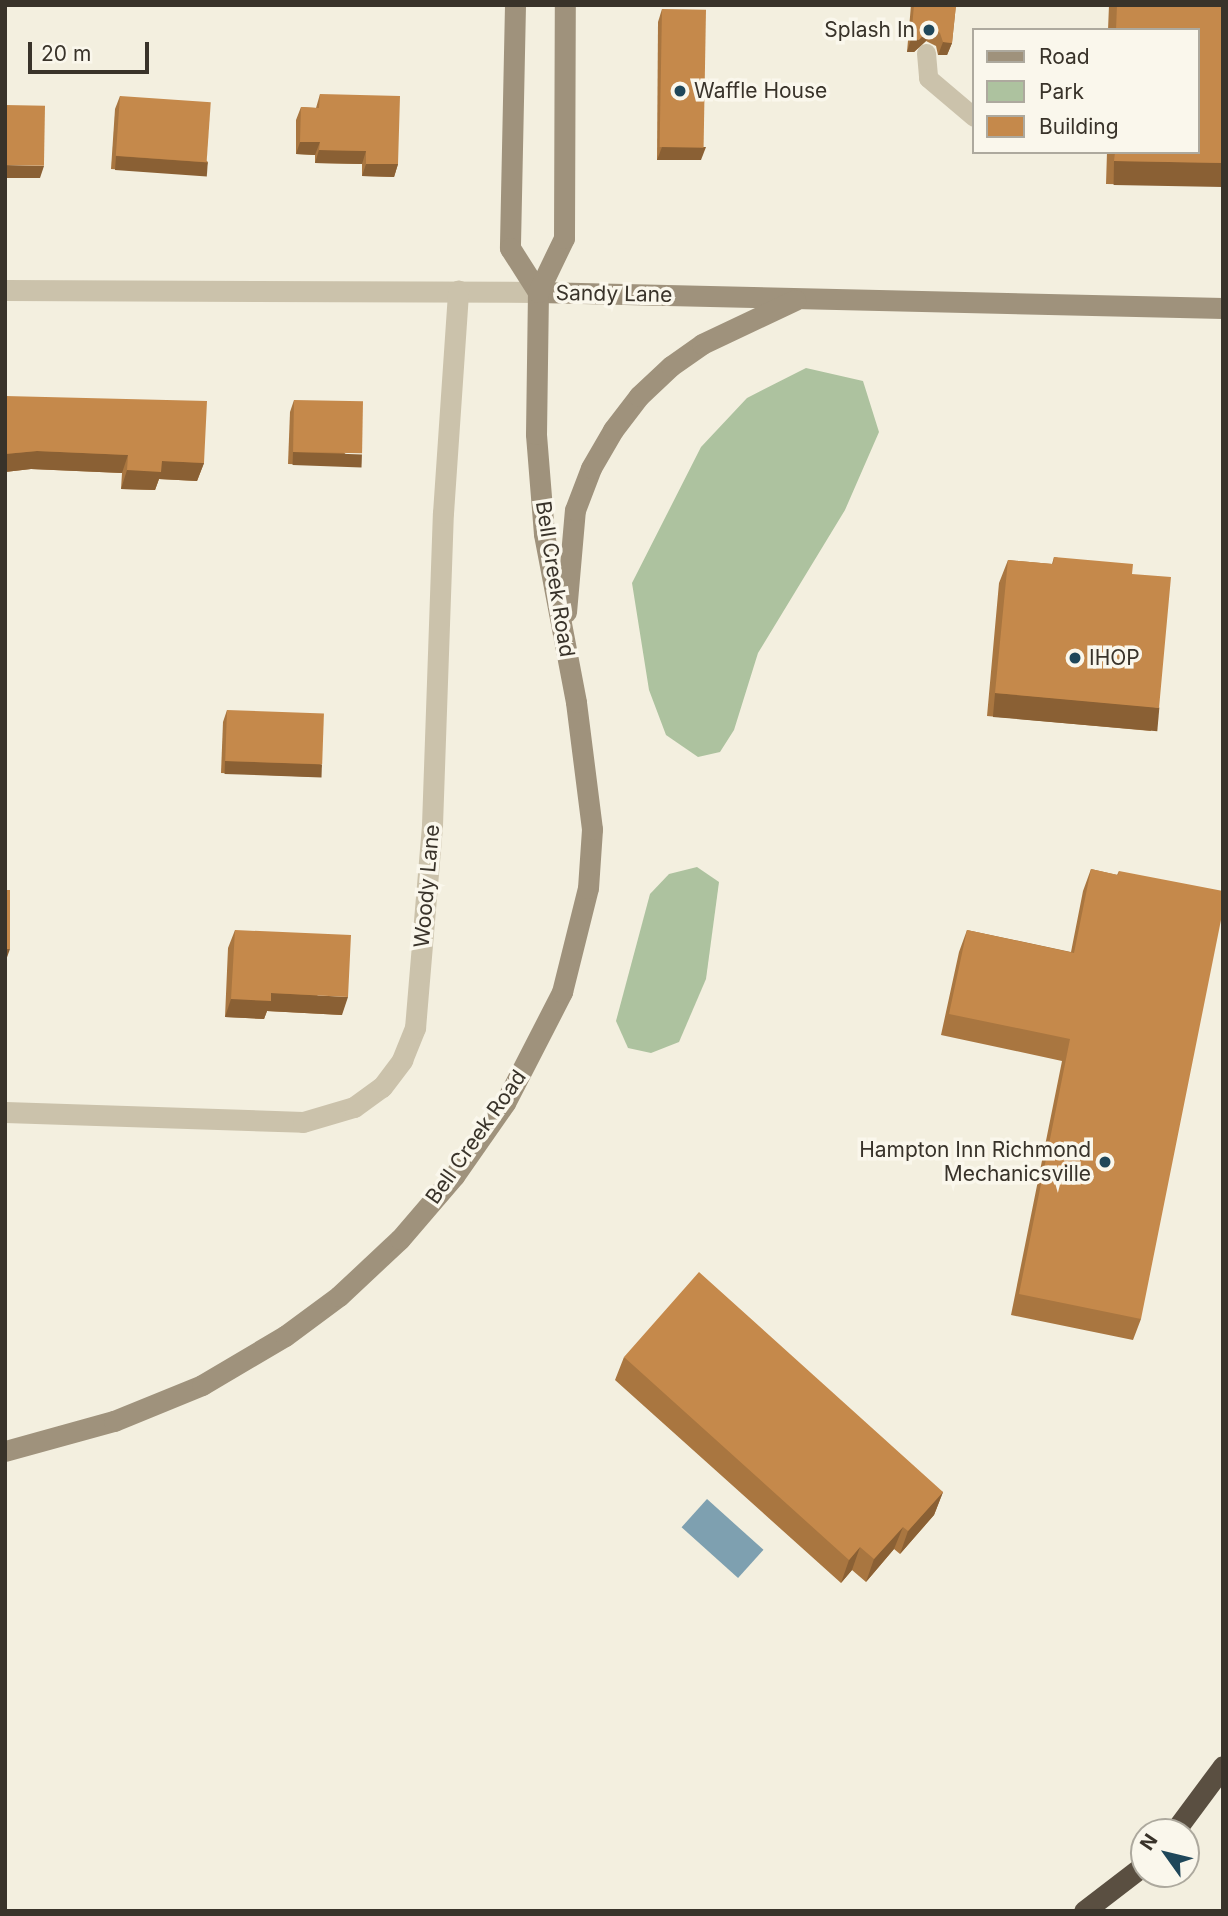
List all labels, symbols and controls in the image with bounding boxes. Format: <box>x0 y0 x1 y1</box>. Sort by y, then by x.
place label: Splash In <box>824 17 915 43</box>
marker: Splash In <box>921 22 937 38</box>
scale bar <box>32 28 152 72</box>
legend <box>972 28 1200 154</box>
text: 20 m <box>41 41 91 66</box>
text: Road <box>1039 44 1090 69</box>
place label: Waffle House <box>694 78 827 104</box>
text: Park <box>1039 79 1084 104</box>
marker: Waffle House <box>672 83 688 99</box>
text: Building <box>1039 114 1119 139</box>
street label: Sandy Lane <box>555 280 673 308</box>
street label: Bell Creek Road <box>530 499 580 659</box>
place label: IHOP <box>1089 645 1140 671</box>
marker: IHOP <box>1067 650 1083 666</box>
street label: Woody Lane <box>409 823 445 949</box>
street label: Bell Creek Road <box>421 1065 531 1209</box>
place label: Hampton Inn Richmond Mechanicsville <box>859 1137 1091 1187</box>
marker: Hampton Inn Richmond Mechanicsville <box>1097 1154 1113 1170</box>
north arrow <box>1130 1818 1200 1888</box>
text: N <box>1135 1830 1162 1855</box>

